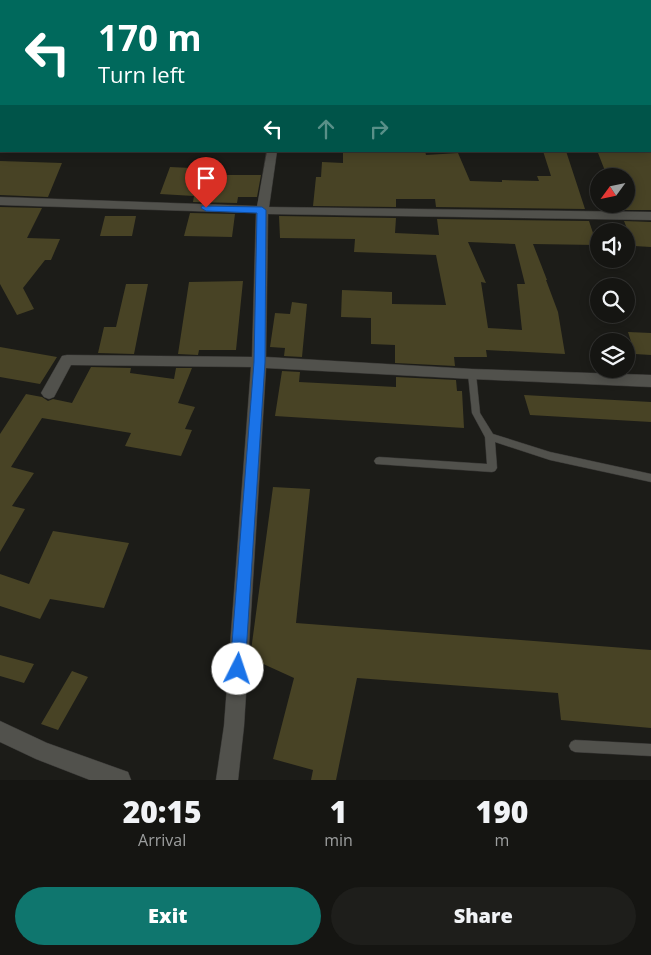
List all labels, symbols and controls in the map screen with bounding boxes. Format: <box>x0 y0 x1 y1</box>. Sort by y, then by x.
text: 170 m <box>98 14 202 61</box>
icon: left <box>15 20 80 85</box>
text: Turn left <box>98 59 185 89</box>
icon: left <box>259 115 287 143</box>
icon: ahead <box>312 115 340 143</box>
icon: right <box>365 115 393 143</box>
pin <box>185 157 227 208</box>
icon: arrive <box>192 164 220 192</box>
north arrow <box>590 168 635 212</box>
map controls <box>590 168 635 378</box>
button: sound <box>590 223 635 268</box>
button: search <box>590 278 635 323</box>
button: layers <box>590 333 635 378</box>
position arrow <box>211 642 263 694</box>
text: 20:15 <box>123 791 202 832</box>
text: 1 <box>330 791 347 832</box>
text: 190 <box>476 791 528 832</box>
text: Arrival <box>138 829 186 851</box>
text: min <box>324 829 353 851</box>
text: m <box>495 829 509 851</box>
button: Exit <box>15 887 321 945</box>
button: Share <box>331 887 636 945</box>

